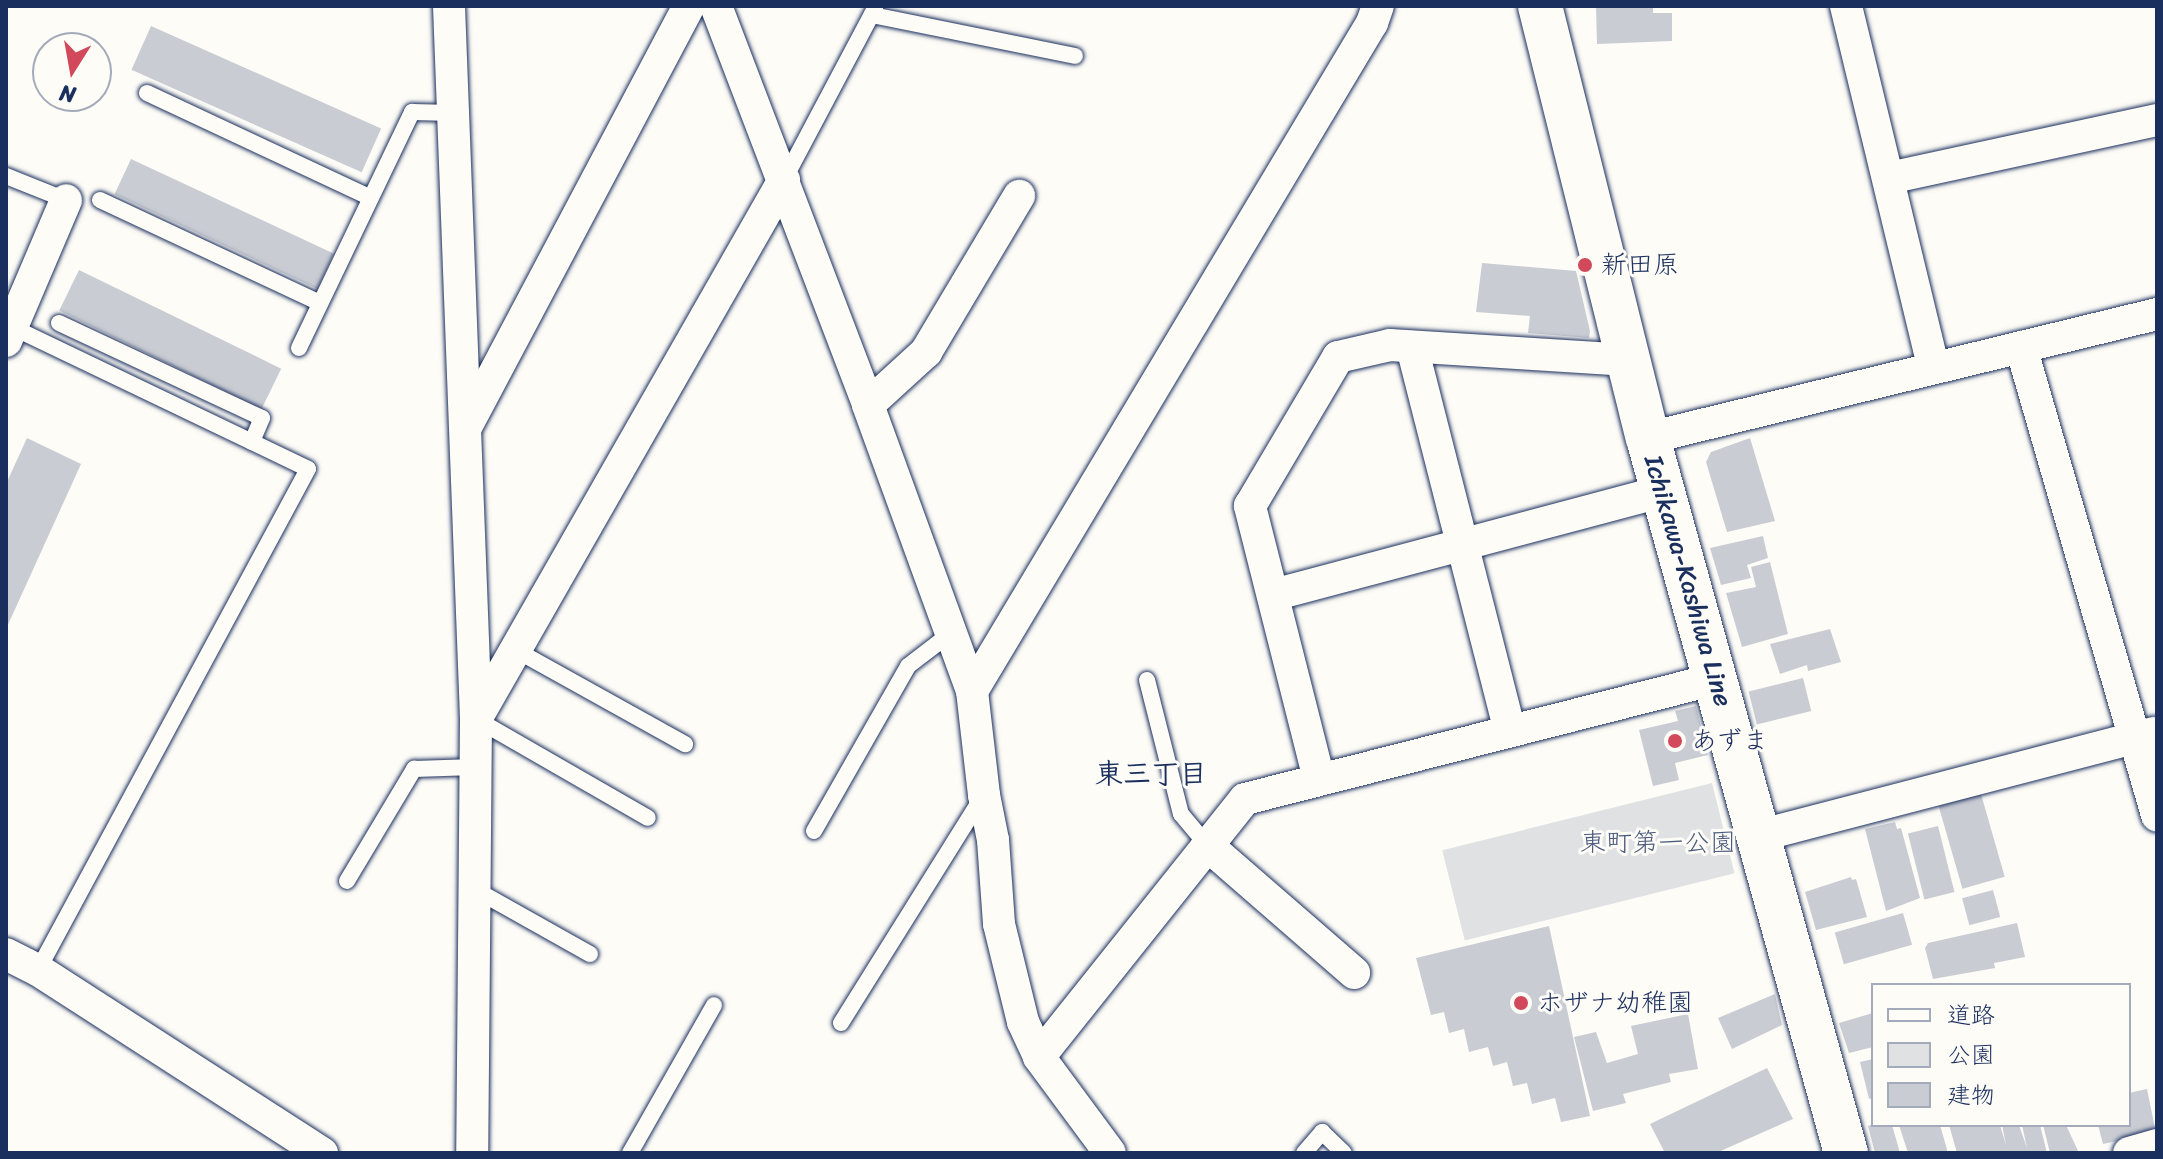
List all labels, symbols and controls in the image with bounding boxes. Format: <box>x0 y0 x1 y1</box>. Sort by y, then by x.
north arrow <box>32 32 112 112</box>
text: N <box>57 73 79 115</box>
place label: 新田原 <box>1601 249 1679 281</box>
marker: 新田原 <box>1576 256 1594 274</box>
street label: Ichikawa-Kashiwa Line <box>1637 452 1739 710</box>
place label: あずま <box>1691 725 1769 757</box>
marker: あずま <box>1666 732 1684 750</box>
district label: 東三丁目 <box>1095 757 1207 791</box>
park label: 東町第一公園 <box>1580 827 1736 859</box>
legend <box>1871 983 2131 1127</box>
place label: ホザナ幼稚園 <box>1537 987 1693 1019</box>
marker: ホザナ幼稚園 <box>1512 994 1530 1012</box>
text: 道路 <box>1947 994 1995 1036</box>
text: 公園 <box>1947 1034 1995 1076</box>
text: 建物 <box>1947 1074 1995 1116</box>

